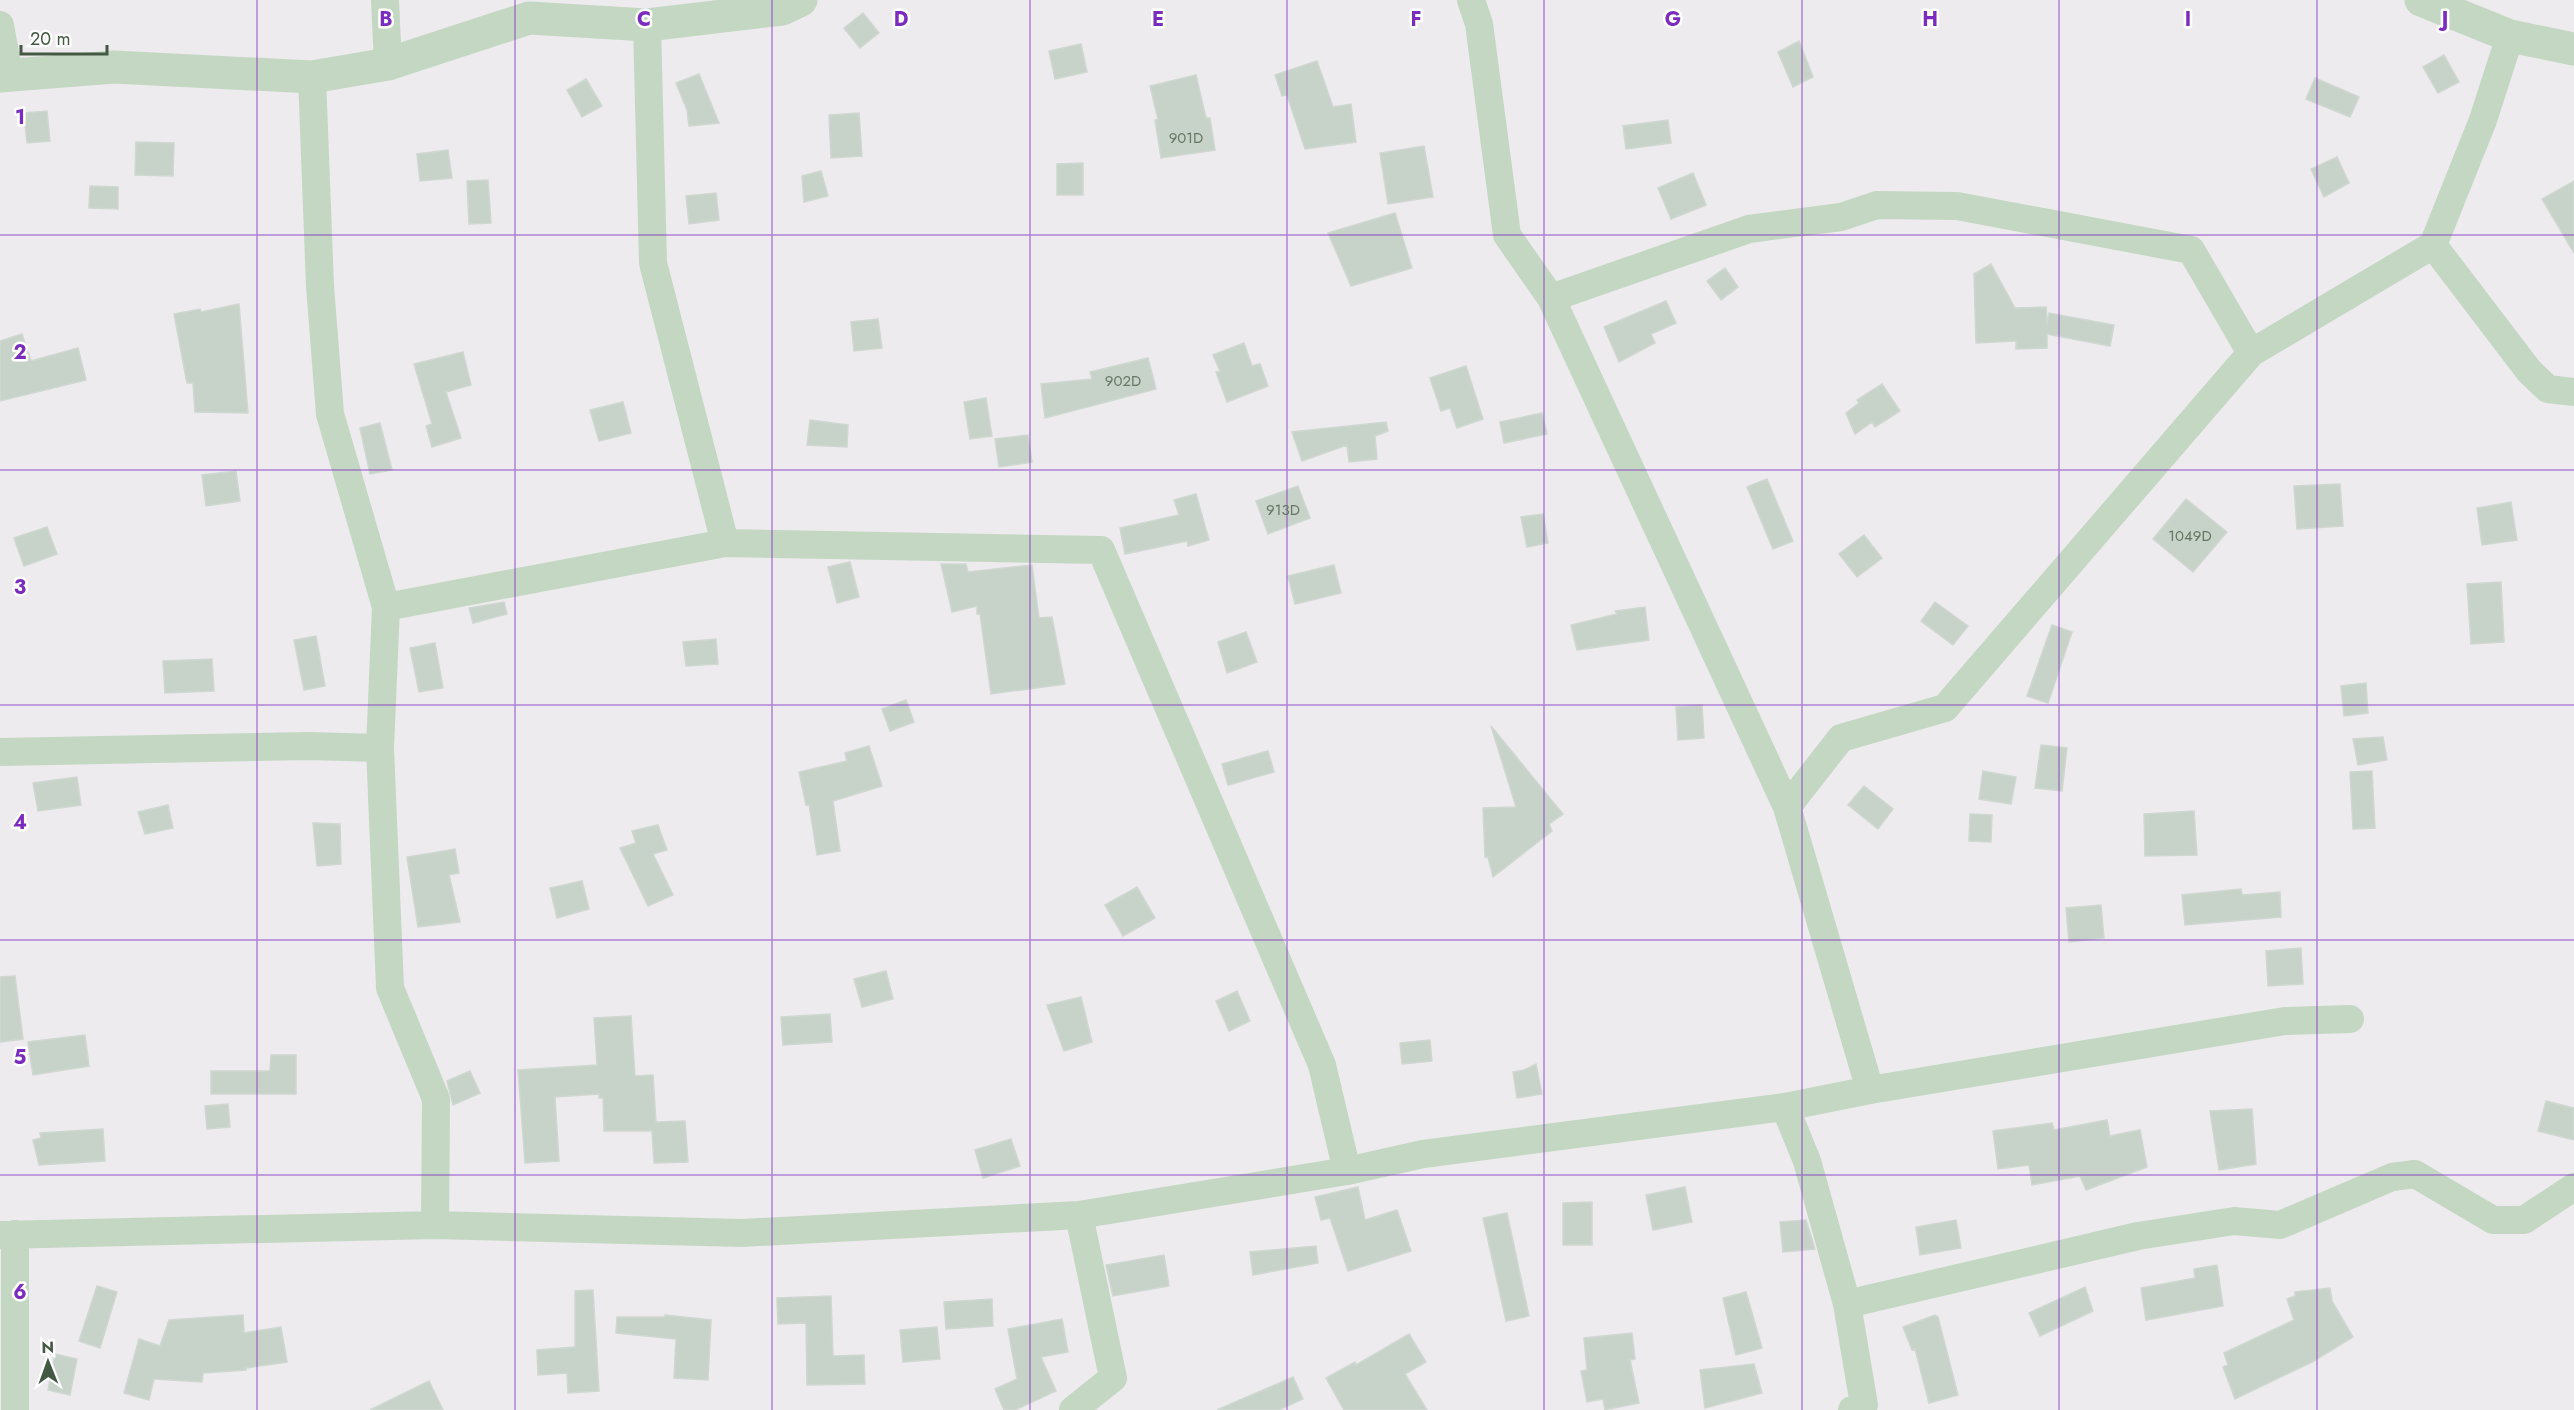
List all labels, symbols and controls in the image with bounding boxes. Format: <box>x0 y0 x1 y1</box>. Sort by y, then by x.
text: B <box>379 5 393 34</box>
text: C <box>637 5 651 34</box>
text: D <box>894 5 908 34</box>
text: E <box>1152 5 1164 34</box>
text: F <box>1410 5 1422 34</box>
text: G <box>1665 5 1681 34</box>
text: H <box>1922 5 1938 34</box>
text: I <box>2185 5 2191 34</box>
text: J <box>2438 5 2448 34</box>
scale bar <box>21 18 106 56</box>
text: 20 m <box>30 26 70 52</box>
text: 1 <box>15 103 25 132</box>
house number: 901D <box>1169 127 1203 149</box>
text: 2 <box>13 338 27 367</box>
house number: 902D <box>1105 370 1141 392</box>
house number: 913D <box>1266 499 1300 521</box>
house number: 1049D <box>2168 525 2212 547</box>
text: 3 <box>14 573 26 602</box>
text: 4 <box>13 808 27 837</box>
text: 5 <box>14 1043 27 1072</box>
text: 6 <box>13 1278 27 1307</box>
north arrow <box>18 1332 78 1392</box>
text: N <box>41 1336 54 1359</box>

